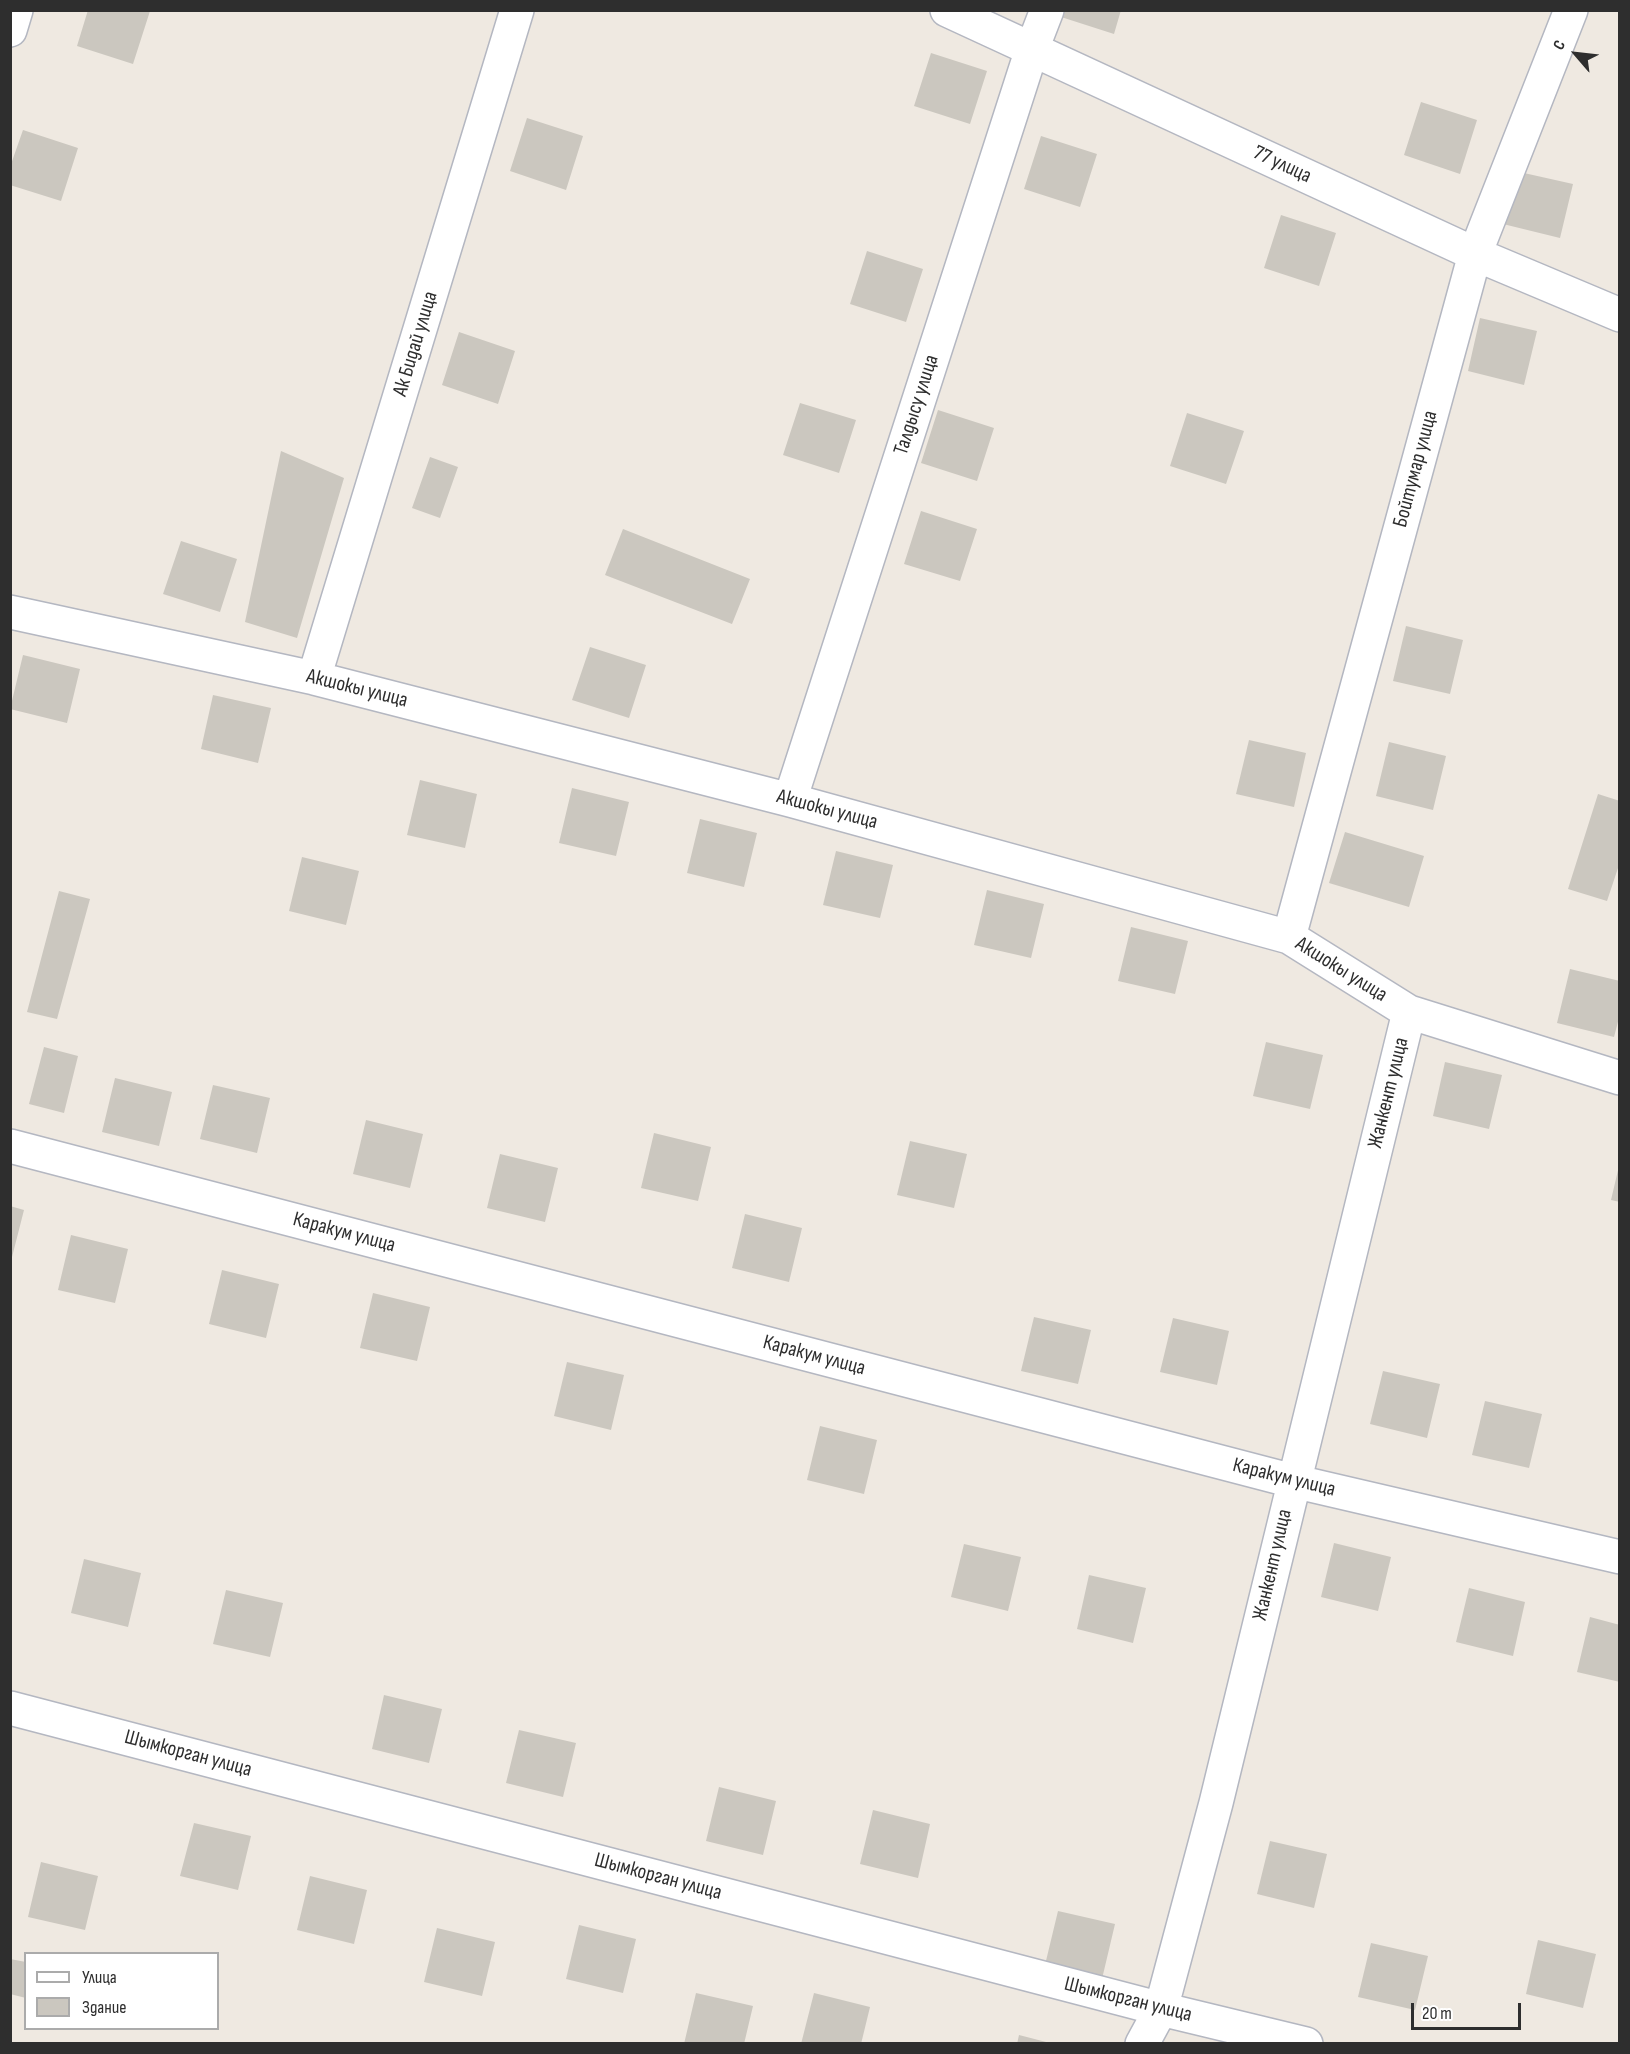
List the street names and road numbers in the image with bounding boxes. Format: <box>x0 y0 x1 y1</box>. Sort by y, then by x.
street label: 77 улица <box>1249 141 1315 189</box>
street label: Ак Бидай улица <box>388 288 444 400</box>
street label: Талдысу улица <box>889 352 945 458</box>
street label: Бойтумар улица <box>1388 408 1444 530</box>
street label: Акшокы улица <box>304 664 410 714</box>
street label: Акшокы улица <box>774 784 880 836</box>
street label: Акшокы улица <box>1290 932 1392 1008</box>
street label: Жанкент улица <box>1363 1035 1415 1151</box>
street label: Каракум улица <box>290 1207 398 1259</box>
street label: Каракум улица <box>760 1330 868 1382</box>
street label: Каракум улица <box>1230 1453 1338 1503</box>
street label: Жанкент улица <box>1248 1507 1298 1623</box>
street label: Шымкорган улица <box>122 1725 254 1783</box>
street label: Шымкорган улица <box>592 1848 724 1906</box>
street label: Шымкорган улица <box>1062 1972 1194 2028</box>

